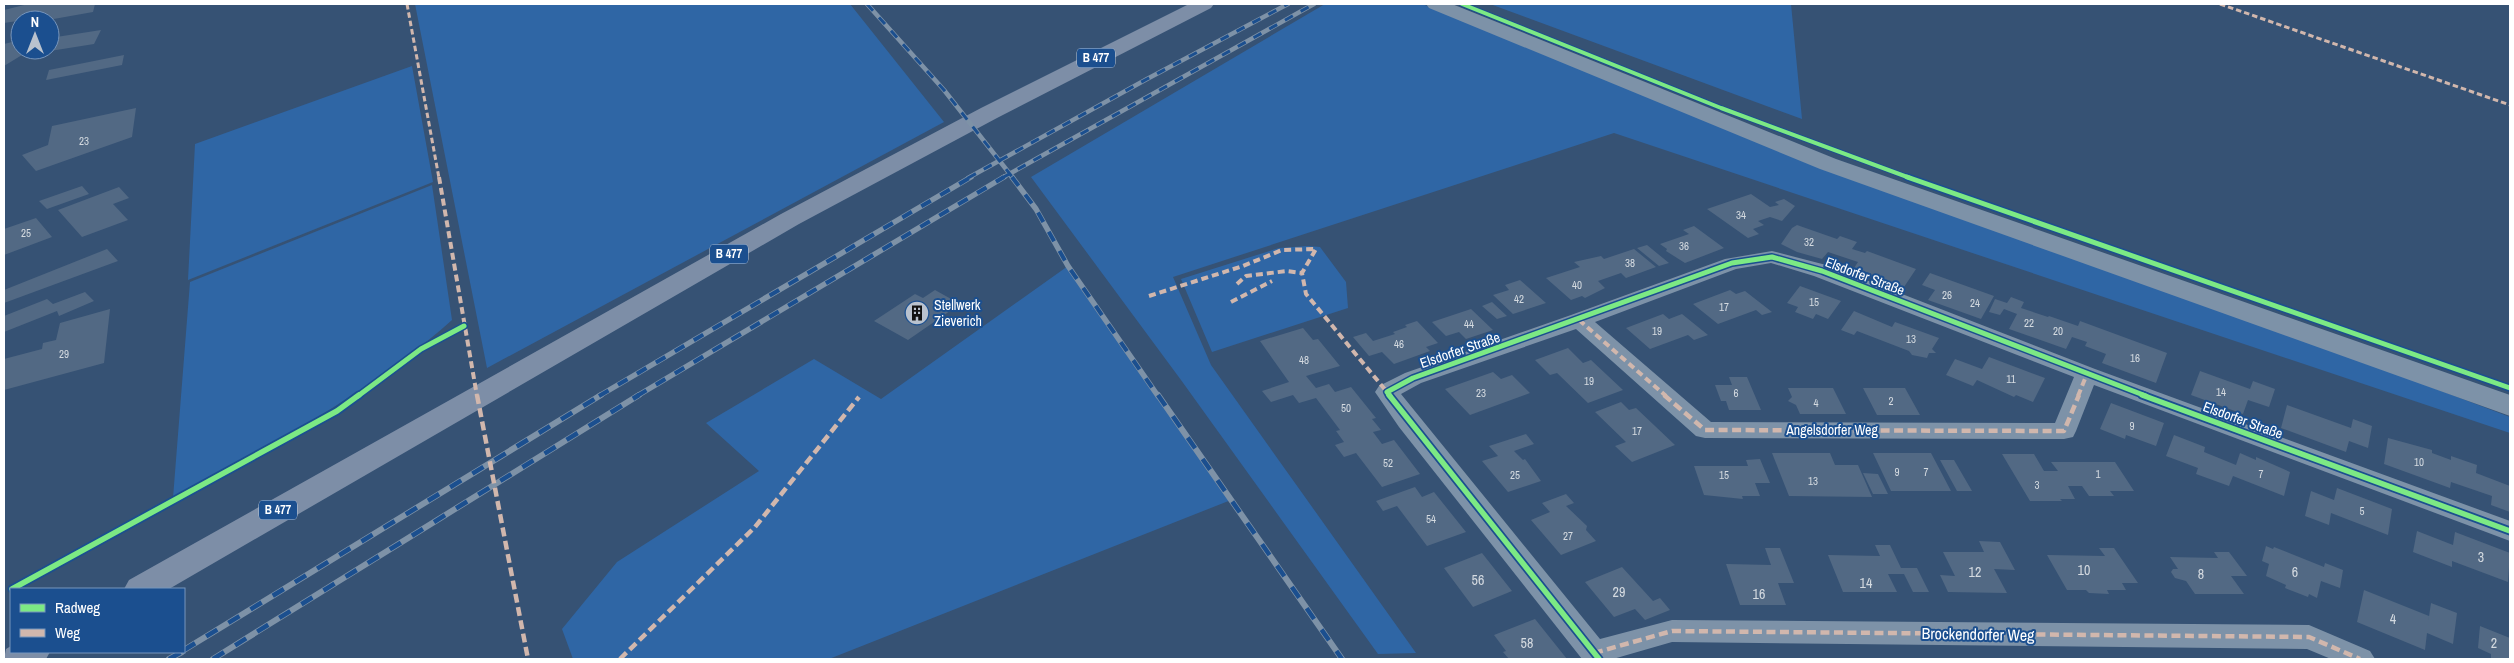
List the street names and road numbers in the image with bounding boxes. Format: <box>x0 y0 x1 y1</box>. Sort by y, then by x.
road number: B 477 <box>1077 48 1115 68</box>
road number: B 477 <box>710 244 748 264</box>
street label: Elsdorfer Straße <box>1823 253 1907 299</box>
street label: Elsdorfer Straße <box>1418 328 1502 372</box>
street label: Elsdorfer Straße <box>2201 397 2285 443</box>
street label: Angelsdorfer Weg <box>1785 421 1878 439</box>
road number: B 477 <box>259 500 297 520</box>
street label: Brockendorfer Weg <box>1921 622 2035 646</box>

